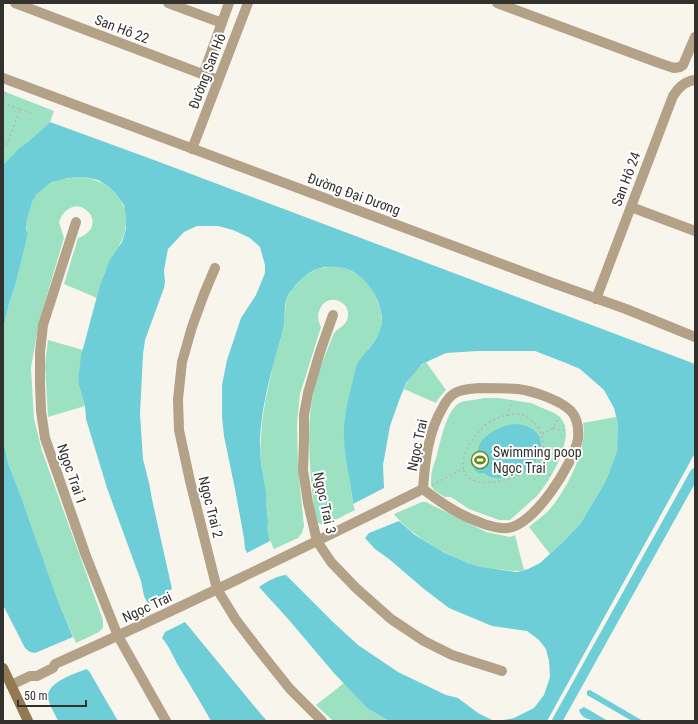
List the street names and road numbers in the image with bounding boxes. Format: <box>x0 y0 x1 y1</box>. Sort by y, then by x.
street label: San Hô 22 <box>93 11 151 47</box>
street label: Đường San Hô <box>185 31 229 111</box>
street label: San Hô 24 <box>608 150 644 208</box>
street label: Đường Đại Dương <box>305 170 403 218</box>
street label: Ngọc Trai <box>404 418 430 472</box>
street label: Ngọc Trai 1 <box>54 442 90 506</box>
street label: Ngọc Trai 3 <box>311 471 339 535</box>
street label: Ngọc Trai 2 <box>196 475 226 539</box>
street label: Ngọc Trai <box>120 589 174 625</box>

